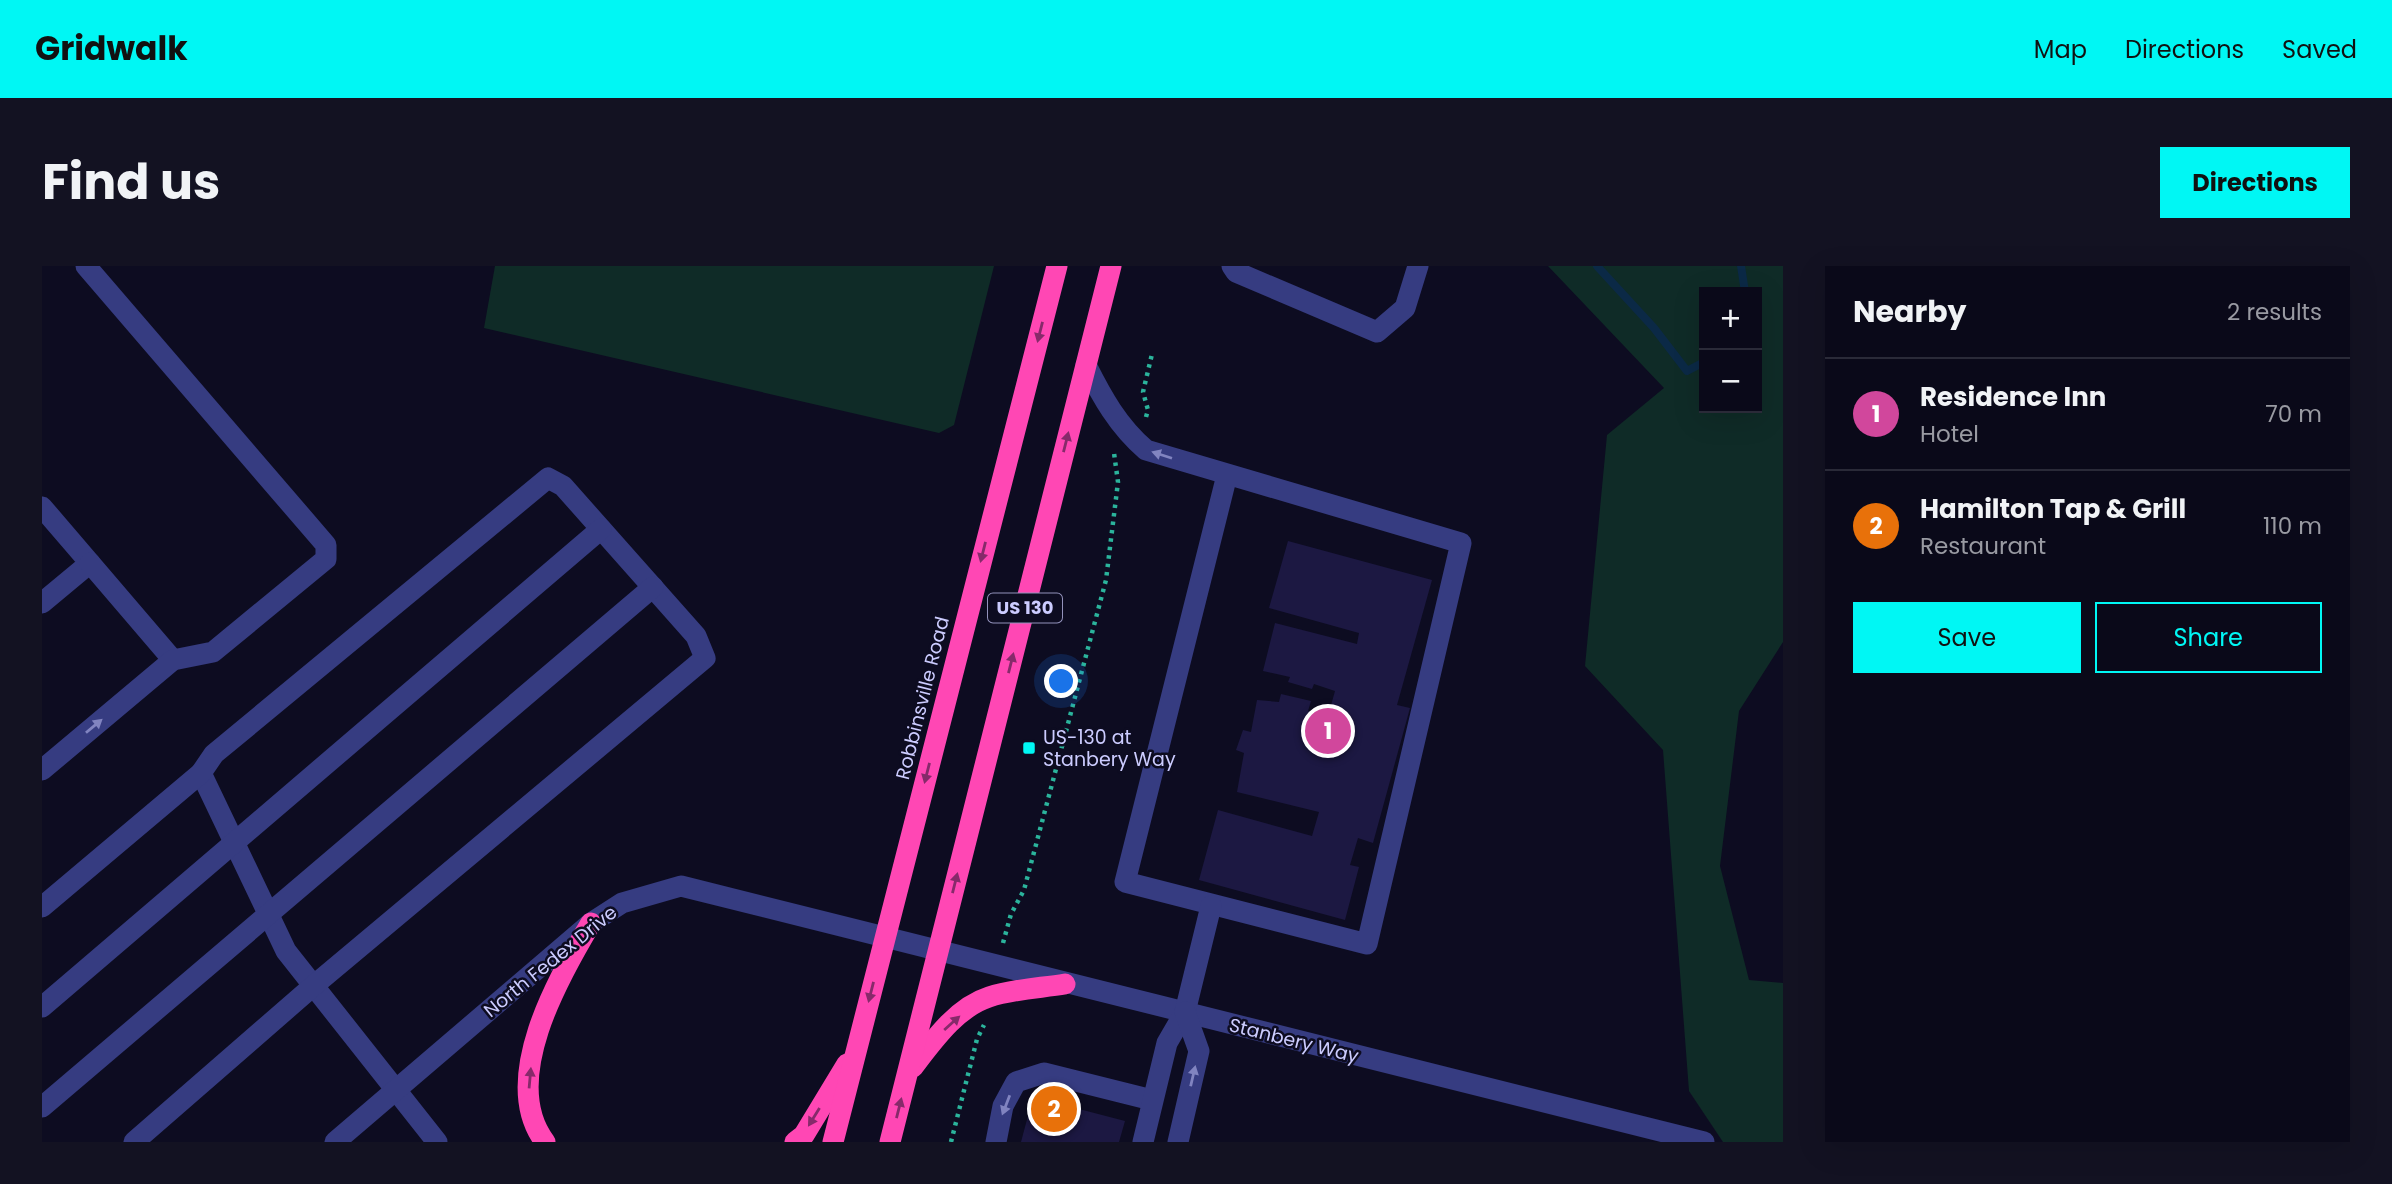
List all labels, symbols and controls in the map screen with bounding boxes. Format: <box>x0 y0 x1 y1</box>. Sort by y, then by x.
text: Gridwalk <box>35 25 188 72</box>
text: Map <box>2034 33 2087 66</box>
text: Directions <box>2125 33 2244 66</box>
text: Saved <box>2282 33 2357 66</box>
button: Directions <box>2160 147 2350 218</box>
text: Find us <box>42 148 220 216</box>
map controls <box>1699 287 1762 413</box>
button: + <box>1699 287 1762 350</box>
text: Nearby <box>1853 290 1967 333</box>
text: 2 results <box>2227 296 2322 328</box>
one-way arrow <box>1034 321 1045 343</box>
button: − <box>1699 350 1762 413</box>
text: Residence Inn <box>1920 379 2106 415</box>
text: 1 <box>1872 398 1880 430</box>
text: 70 m <box>2265 398 2322 430</box>
text: Hotel <box>1920 418 1979 450</box>
one-way arrow <box>1061 431 1072 453</box>
one-way arrow <box>1151 449 1172 460</box>
text: Hamilton Tap & Grill <box>1920 491 2186 527</box>
text: 2 <box>1869 510 1883 542</box>
text: 110 m <box>2263 510 2322 542</box>
text: Restaurant <box>1920 530 2046 562</box>
one-way arrow <box>977 542 988 564</box>
road number: US 130 <box>988 594 1062 622</box>
button: Save <box>1853 602 2081 673</box>
button: Share <box>2095 602 2322 673</box>
street label: Robbinsville Road <box>889 614 956 782</box>
one-way arrow <box>1006 652 1017 674</box>
your location <box>1044 664 1078 698</box>
pin: 1 <box>1305 705 1351 757</box>
one-way arrow <box>86 719 103 734</box>
place label: US-130 at Stanbery Way <box>1043 724 1176 773</box>
marker: US-130 at Stanbery Way <box>1021 740 1037 756</box>
one-way arrow <box>921 762 932 784</box>
one-way arrow <box>950 872 961 894</box>
street label: North Fedex Drive <box>478 899 623 1024</box>
one-way arrow <box>865 981 876 1003</box>
street label: Stanbery Way <box>1226 1011 1362 1070</box>
one-way arrow <box>943 1015 960 1031</box>
one-way arrow <box>1188 1065 1199 1087</box>
one-way arrow <box>525 1066 536 1088</box>
pin: 2 <box>1031 1083 1077 1135</box>
one-way arrow <box>1000 1095 1011 1116</box>
one-way arrow <box>894 1097 905 1119</box>
one-way arrow <box>808 1107 821 1127</box>

